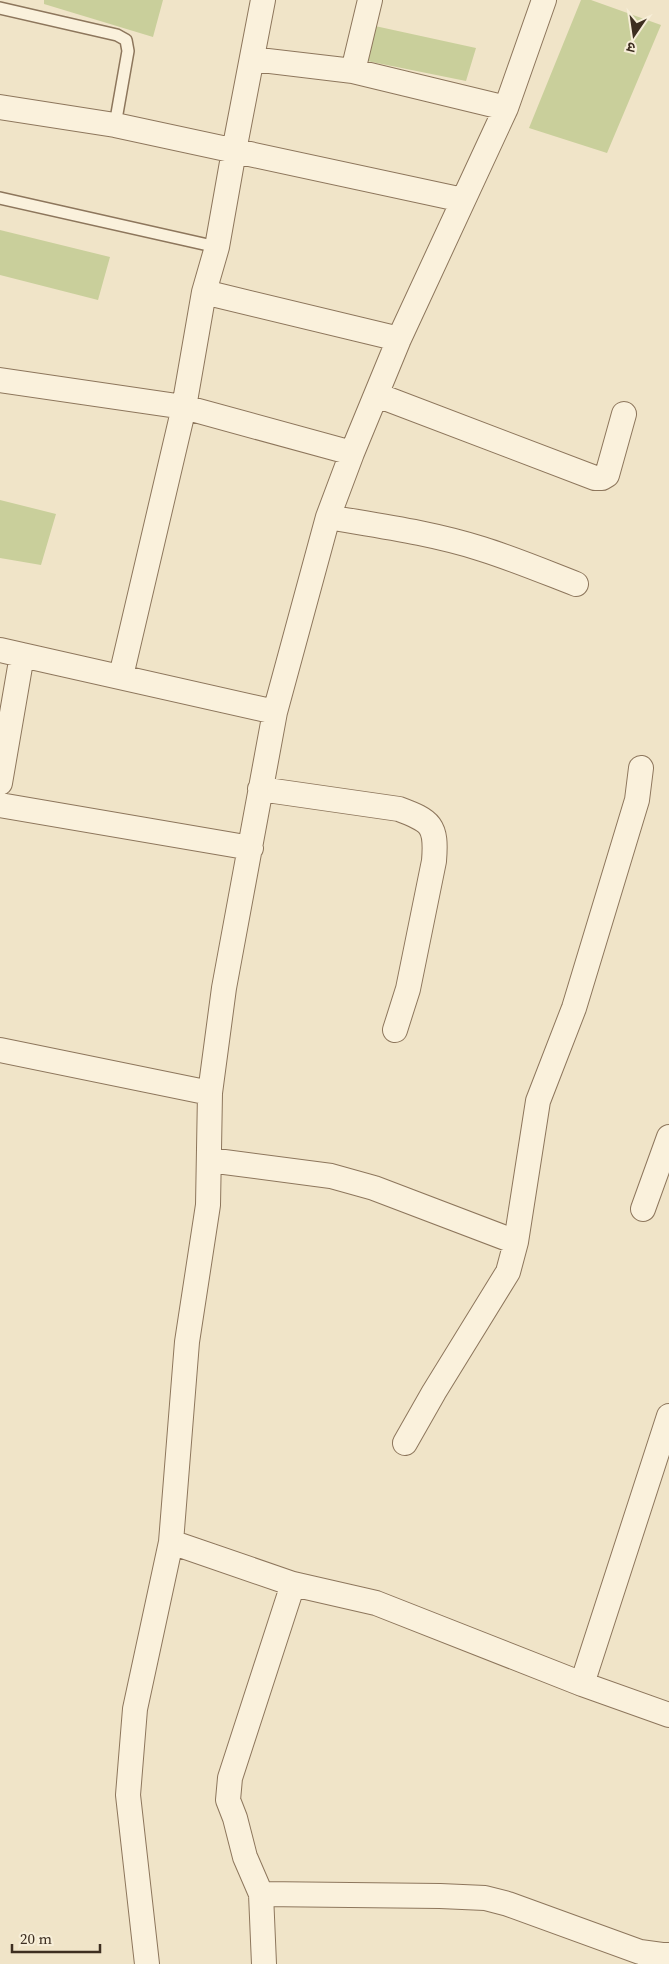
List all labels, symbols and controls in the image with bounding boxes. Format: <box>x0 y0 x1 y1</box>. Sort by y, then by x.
north arrow <box>609 10 659 60</box>
text: उ <box>624 37 637 58</box>
scale bar <box>12 1922 100 1954</box>
text: 20 m <box>20 1928 52 1949</box>

